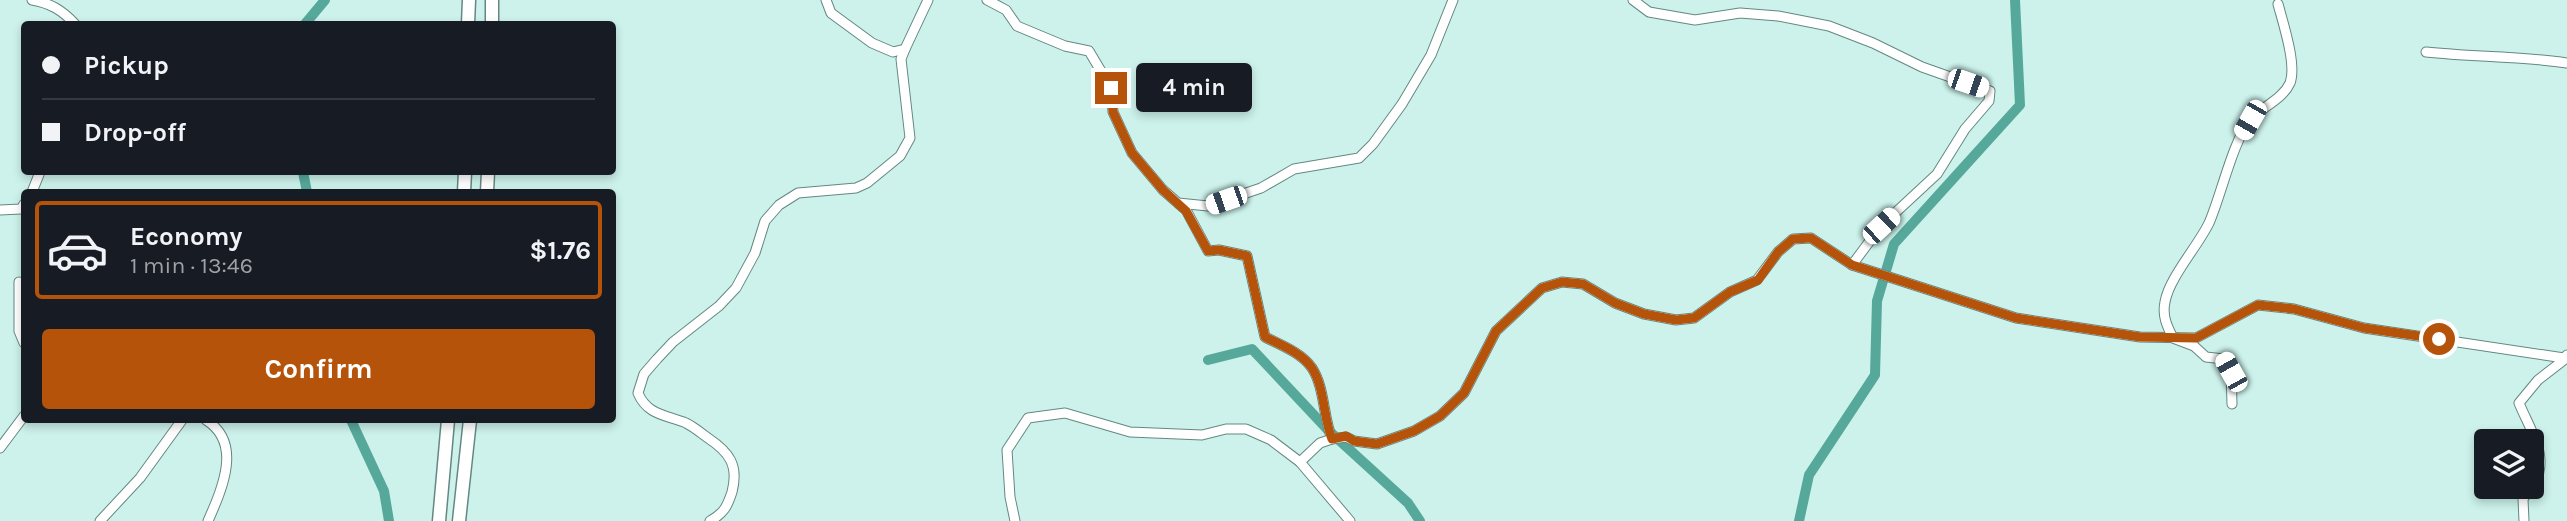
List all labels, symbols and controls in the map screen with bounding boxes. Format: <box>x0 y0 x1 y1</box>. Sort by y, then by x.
text: Pickup <box>84 50 169 81</box>
callout: 4 min <box>1136 64 1251 112</box>
car <box>1945 66 1992 100</box>
route end <box>1095 72 1127 104</box>
text: 4 min <box>1162 74 1226 101</box>
car <box>2231 97 2270 143</box>
text: Drop-off <box>84 117 186 148</box>
car <box>1203 183 1250 217</box>
car <box>1859 204 1904 248</box>
icon: car <box>46 219 109 282</box>
text: Economy <box>130 221 242 252</box>
text: $1.76 <box>530 235 591 266</box>
text: 1 min · 13:46 <box>130 252 253 279</box>
route start <box>2423 323 2455 355</box>
button: Confirm <box>42 329 595 409</box>
car <box>2212 349 2251 395</box>
map controls <box>2474 429 2544 499</box>
button: layers <box>2474 429 2544 499</box>

